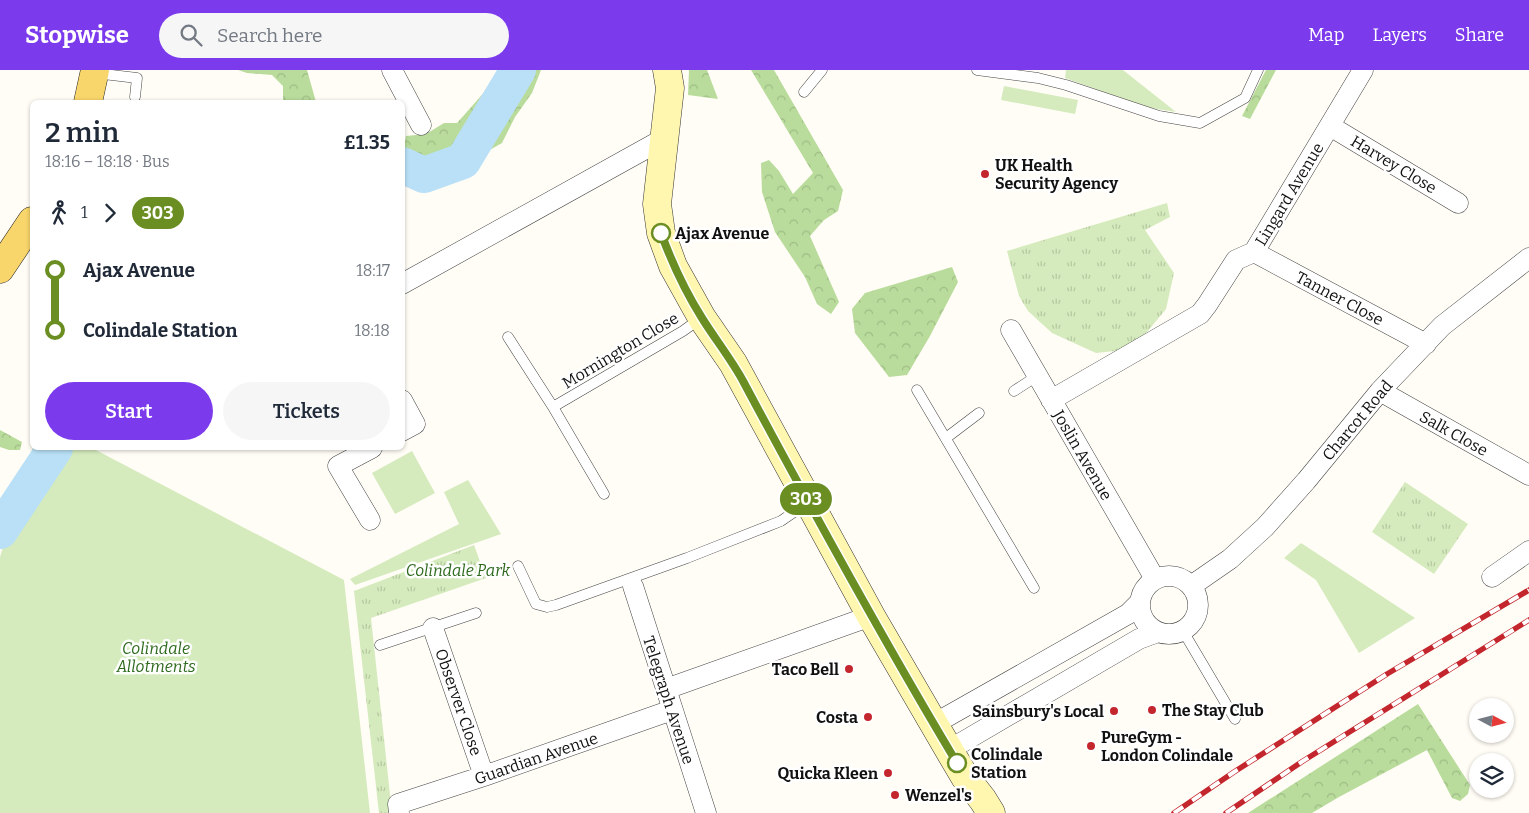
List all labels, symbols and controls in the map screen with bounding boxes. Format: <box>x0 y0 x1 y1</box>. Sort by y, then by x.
search box <box>159 13 509 58</box>
text: Stopwise <box>25 21 129 49</box>
icon: search <box>177 21 205 49</box>
text: Search here <box>217 24 323 47</box>
text: Map <box>1308 24 1344 46</box>
text: Layers <box>1372 24 1427 46</box>
text: Share <box>1455 24 1504 46</box>
text: 2 min <box>45 116 119 149</box>
text: £1.35 <box>343 131 390 154</box>
street label: Harvey Close <box>1347 131 1440 197</box>
street label: Lingard Avenue <box>1251 139 1328 249</box>
text: 18:16 – 18:18 · Bus <box>45 152 170 171</box>
place label: UK Health Security Agency <box>995 156 1118 193</box>
marker: UK Health Security Agency <box>979 168 991 180</box>
icon: walk <box>45 199 73 227</box>
icon: forward <box>96 199 124 227</box>
text: 303 <box>142 202 174 224</box>
text: 1 <box>81 203 88 222</box>
marker: Ajax Avenue <box>651 223 671 243</box>
place label: Ajax Avenue <box>675 224 769 243</box>
text: Ajax Avenue <box>83 259 195 282</box>
text: 18:17 <box>356 261 390 280</box>
street label: Tanner Close <box>1293 267 1387 329</box>
street label: Mornington Close <box>559 308 682 393</box>
text: Colindale Station <box>83 319 238 342</box>
text: 18:18 <box>354 321 390 340</box>
street label: Charcot Road <box>1318 376 1397 464</box>
button: Start <box>45 382 213 440</box>
button: Tickets <box>223 382 390 440</box>
street label: Joslin Avenue <box>1049 406 1116 504</box>
street label: Salk Close <box>1416 407 1491 460</box>
line badge: 303 <box>777 483 835 515</box>
text: 303 <box>790 488 822 510</box>
park label: Colindale Park <box>406 561 511 580</box>
street label: Telegraph Avenue <box>639 634 698 767</box>
park label: Colindale Allotments <box>115 639 196 676</box>
street label: Observer Close <box>431 646 486 758</box>
place label: Taco Bell <box>772 660 839 679</box>
marker: Taco Bell <box>843 663 855 675</box>
north arrow <box>1469 698 1514 742</box>
map controls <box>1469 698 1514 798</box>
place label: The Stay Club <box>1162 701 1264 720</box>
place label: Sainsbury's Local <box>972 702 1104 721</box>
marker: The Stay Club <box>1146 704 1158 716</box>
marker: Sainsbury's Local <box>1108 705 1120 717</box>
place label: Costa <box>816 708 858 727</box>
marker: Costa <box>862 711 874 723</box>
street label: Guardian Avenue <box>472 728 600 789</box>
place label: PureGym - London Colindale <box>1101 728 1233 765</box>
marker: PureGym - London Colindale <box>1085 740 1097 752</box>
place label: Colindale Station <box>971 745 1043 782</box>
marker: Colindale Station <box>947 753 967 773</box>
button: layers <box>1469 753 1514 798</box>
place label: Quicka Kleen <box>778 764 879 783</box>
marker: Quicka Kleen <box>882 767 894 779</box>
place label: Wenzel's <box>905 786 972 805</box>
marker: Wenzel's <box>889 789 901 801</box>

